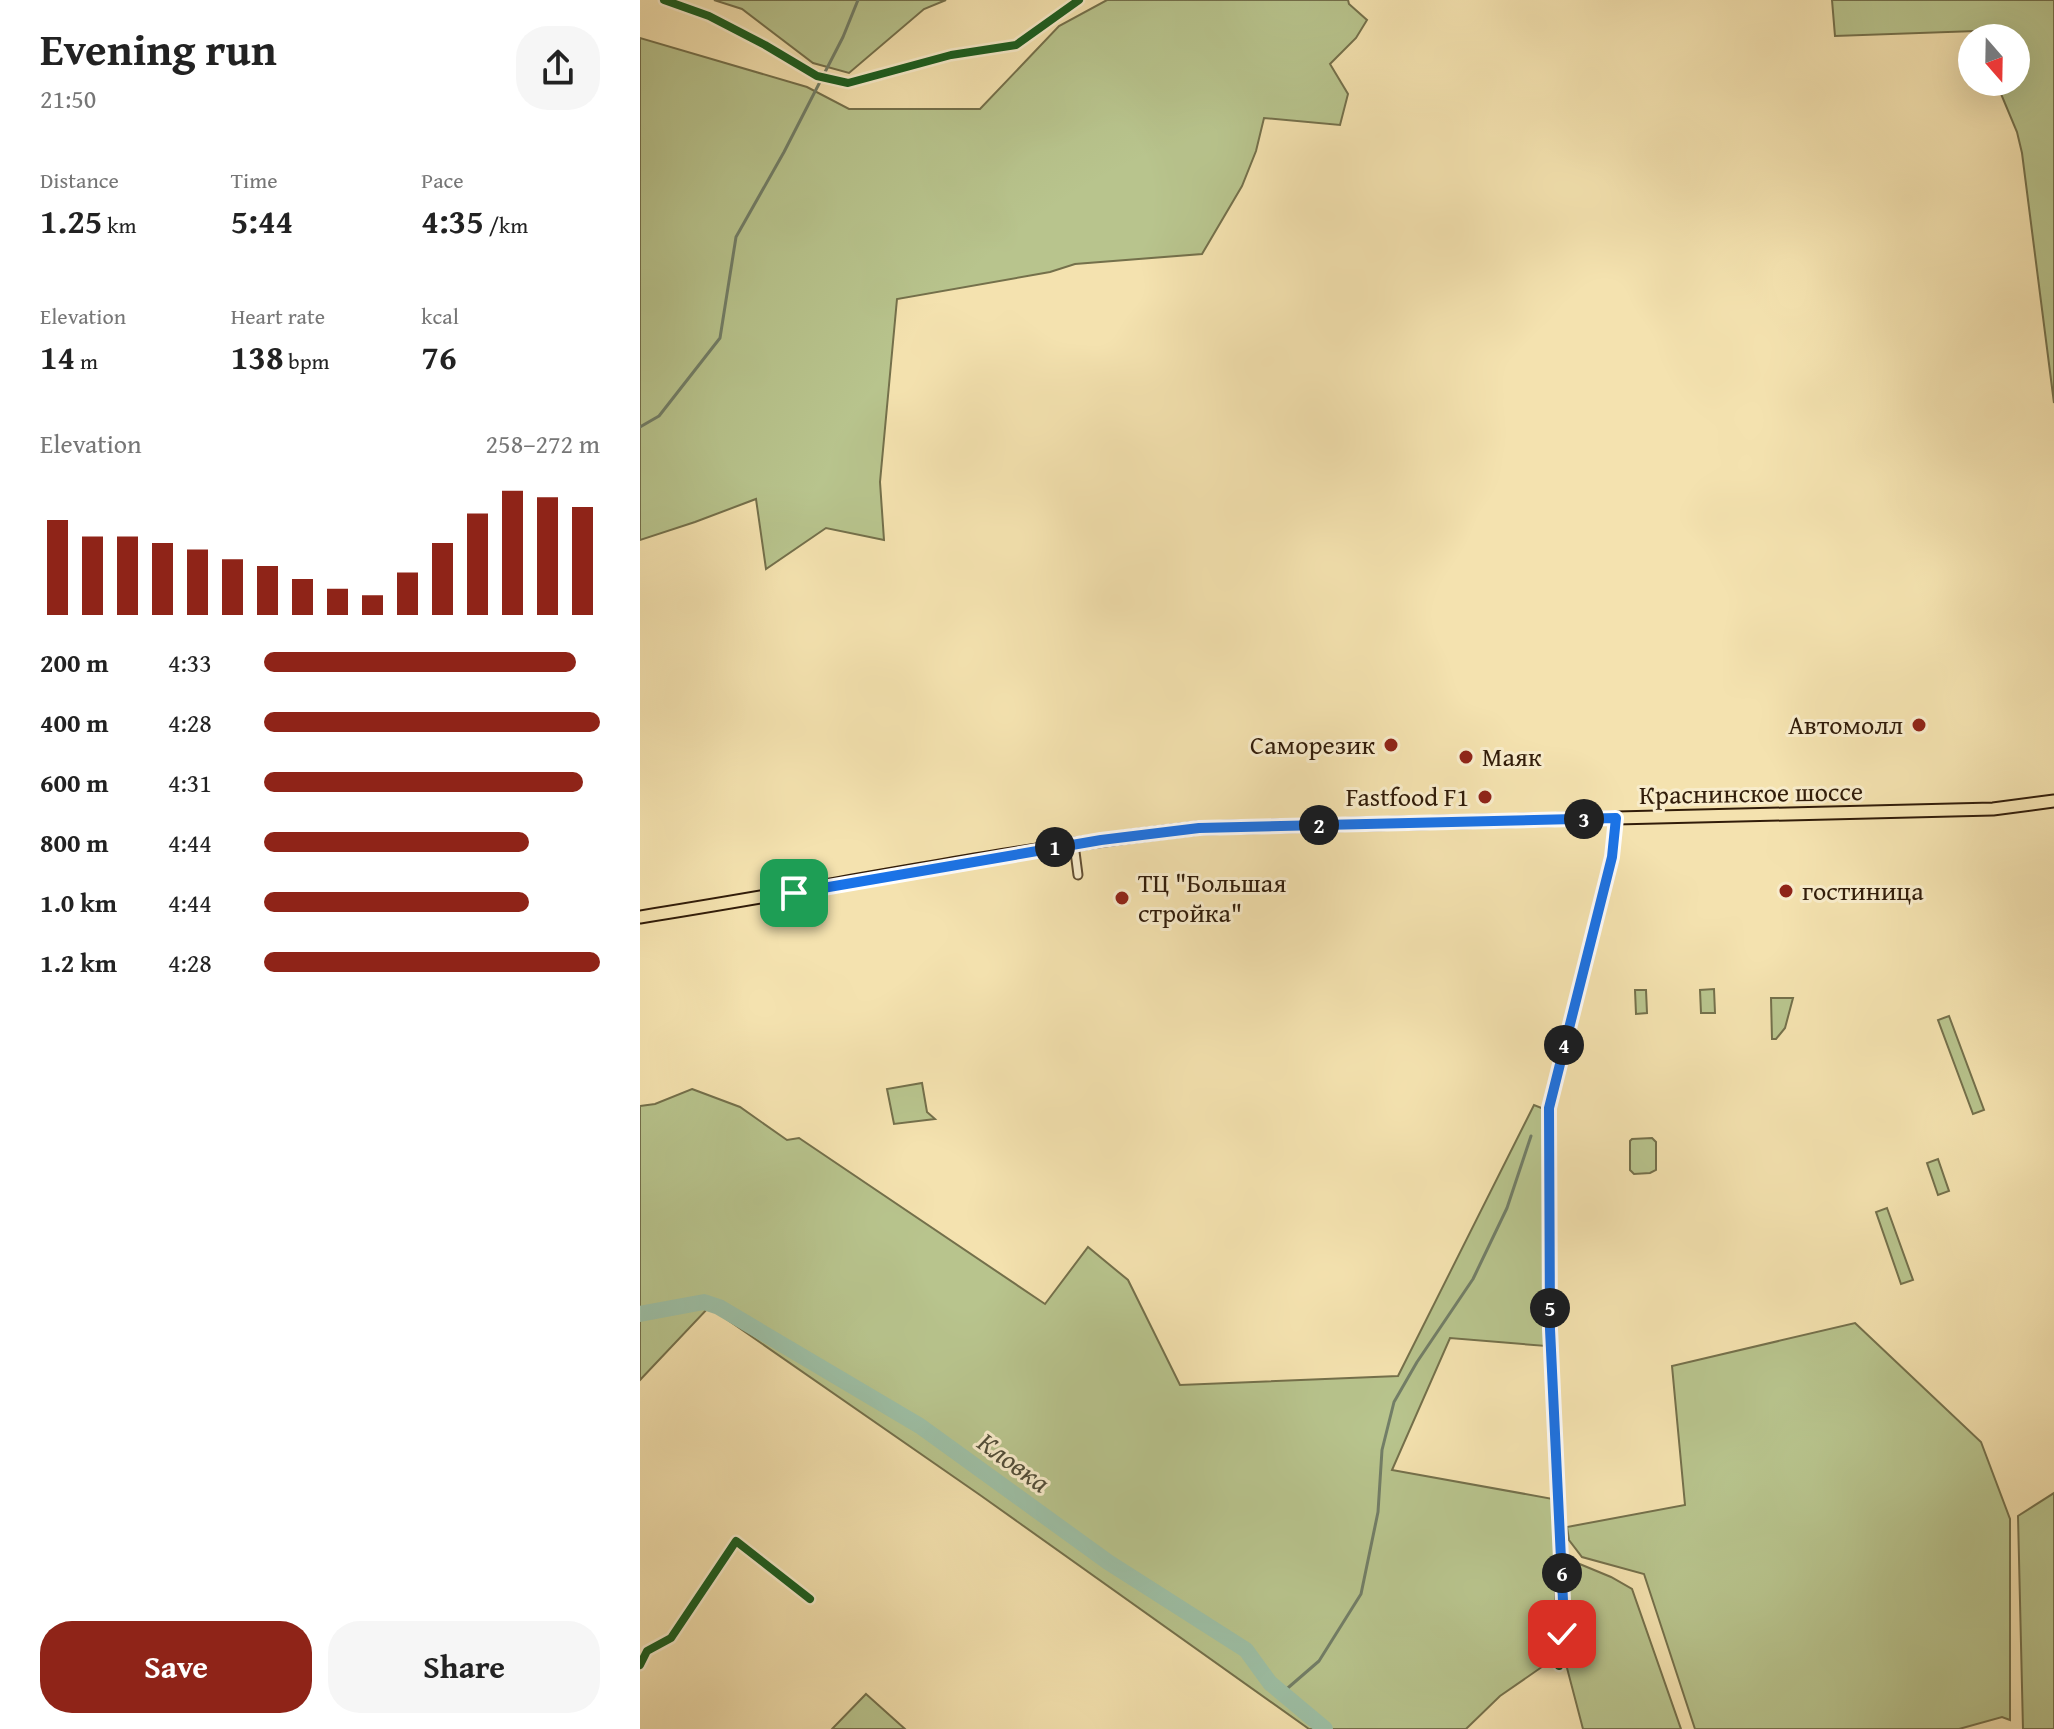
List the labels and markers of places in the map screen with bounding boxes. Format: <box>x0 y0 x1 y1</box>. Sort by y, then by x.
place label: Автомолл <box>1788 705 1903 744</box>
marker: Автомолл <box>1910 716 1928 734</box>
place label: Саморезик <box>1250 725 1375 764</box>
marker: Саморезик <box>1382 736 1400 754</box>
place label: Маяк <box>1482 737 1542 776</box>
marker: Маяк <box>1457 748 1475 766</box>
place label: Fastfood F1 <box>1346 777 1469 816</box>
marker: Fastfood F1 <box>1476 788 1494 806</box>
pin: 3 <box>1564 799 1604 839</box>
pin: 2 <box>1299 805 1339 845</box>
pin: 1 <box>1035 827 1075 867</box>
pin <box>760 859 828 927</box>
place label: ТЦ "Большая стройка" <box>1138 863 1286 932</box>
place label: гостиница <box>1802 871 1924 910</box>
marker: гостиница <box>1777 882 1795 900</box>
marker: ТЦ "Большая стройка" <box>1113 889 1131 907</box>
pin: 4 <box>1544 1025 1584 1065</box>
pin: 5 <box>1530 1288 1570 1328</box>
pin: 6 <box>1542 1553 1582 1593</box>
pin <box>1528 1600 1596 1668</box>

